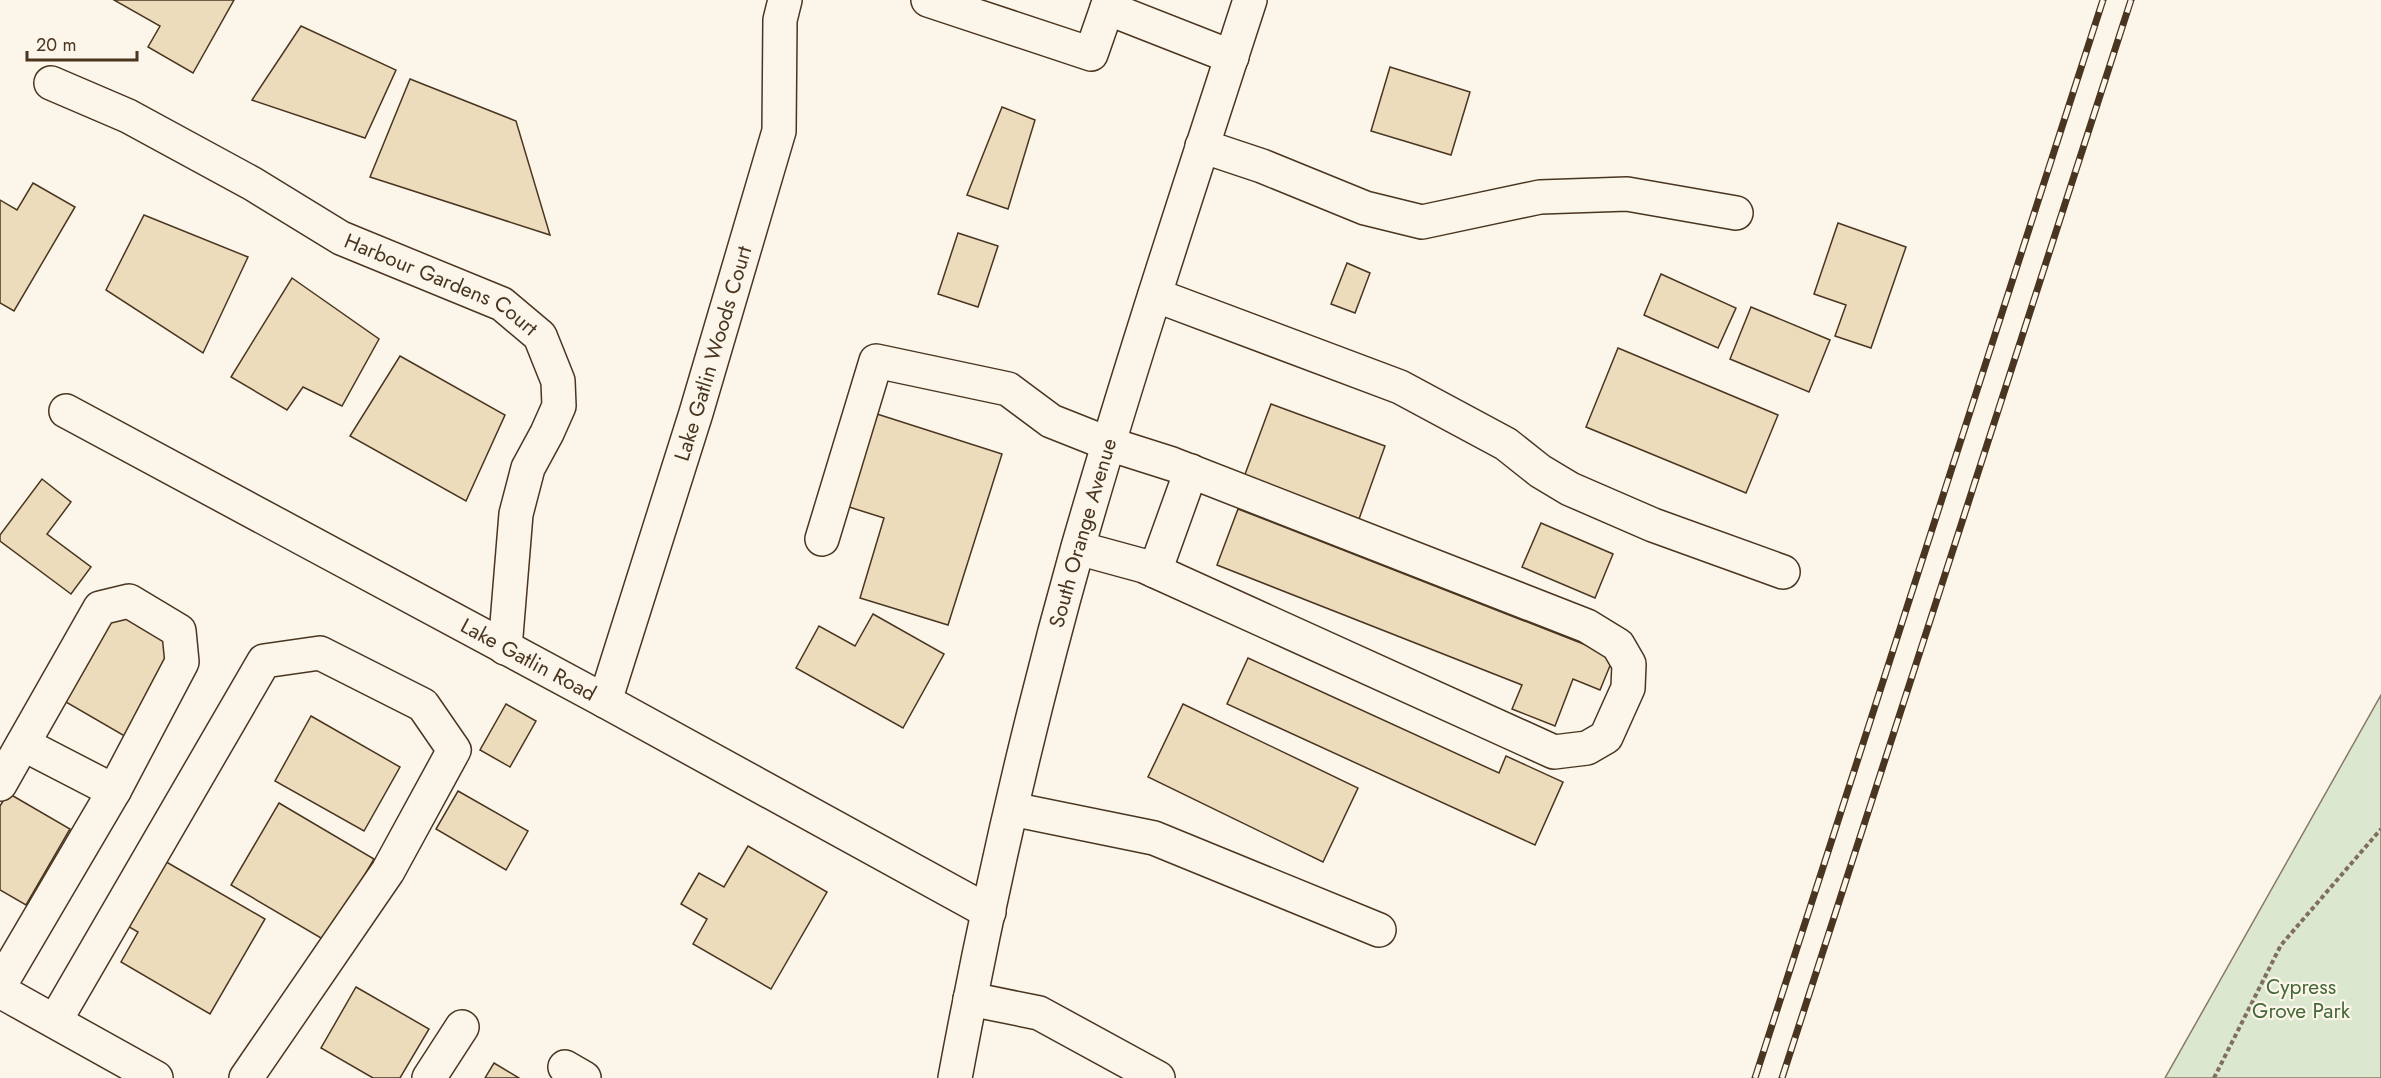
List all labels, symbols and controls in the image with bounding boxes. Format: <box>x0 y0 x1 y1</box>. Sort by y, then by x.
scale bar <box>27 24 136 62</box>
text: 20 m <box>36 32 76 58</box>
street label: Harbour Gardens Court <box>340 226 544 343</box>
street label: Lake Gatlin Woods Court <box>667 242 759 465</box>
street label: South Orange Avenue <box>1042 434 1124 631</box>
street label: Lake Gatlin Road <box>455 611 602 709</box>
park label: Cypress Grove Park <box>2252 972 2351 1026</box>

